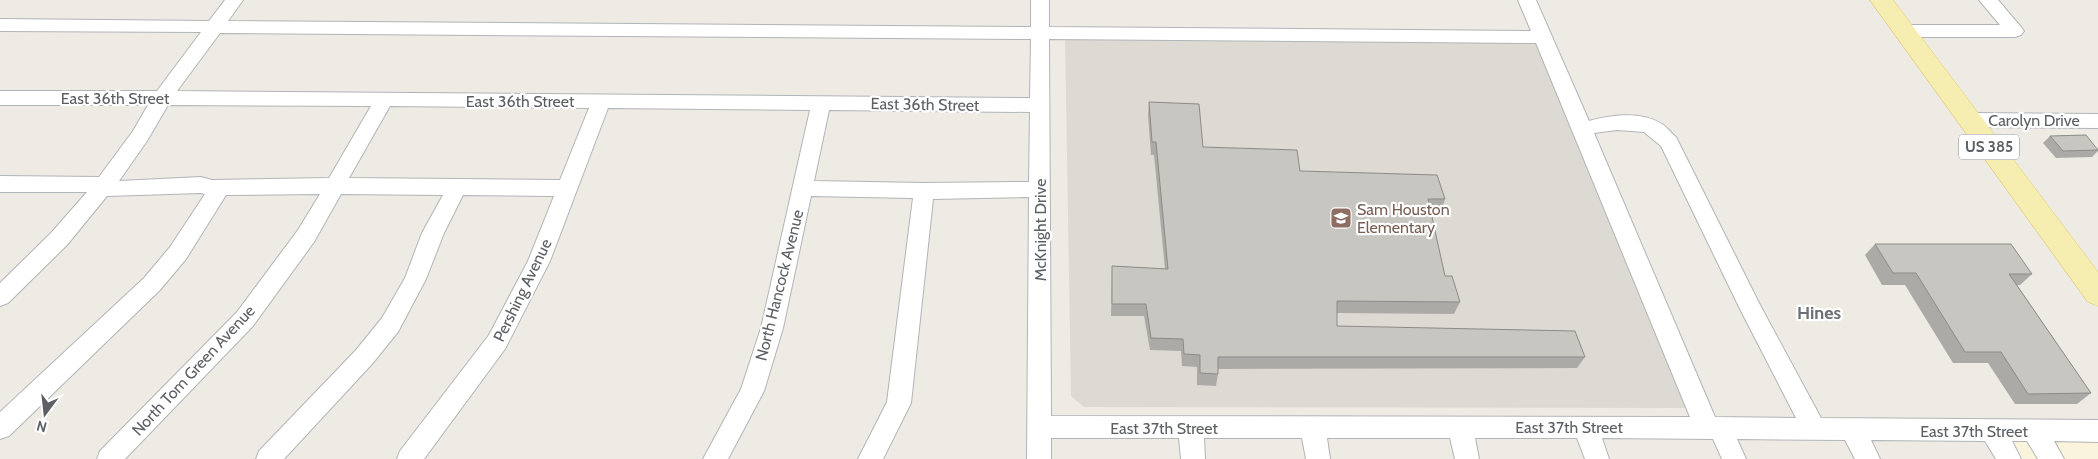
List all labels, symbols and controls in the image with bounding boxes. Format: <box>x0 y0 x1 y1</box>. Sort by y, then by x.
street label: East 36th Street <box>61 89 170 108</box>
street label: East 36th Street <box>466 92 575 111</box>
street label: East 36th Street <box>870 94 980 115</box>
street label: Carolyn Drive <box>1988 111 2080 130</box>
road number: US 385 <box>1959 134 2019 160</box>
street label: McKnight Drive <box>1031 179 1050 281</box>
place label: Sam Houston Elementary <box>1357 200 1450 237</box>
school or university icon: Sam Houston Elementary <box>1329 206 1353 230</box>
street label: North Hancock Avenue <box>752 208 807 363</box>
street label: Pershing Avenue <box>489 236 556 345</box>
street label: North Tom Green Avenue <box>128 301 259 440</box>
district label: Hines <box>1797 302 1841 324</box>
north arrow <box>20 389 70 439</box>
text: N <box>35 417 49 437</box>
street label: East 37th Street <box>1515 418 1623 437</box>
street label: East 37th Street <box>1110 419 1218 438</box>
street label: East 37th Street <box>1920 422 2028 441</box>

